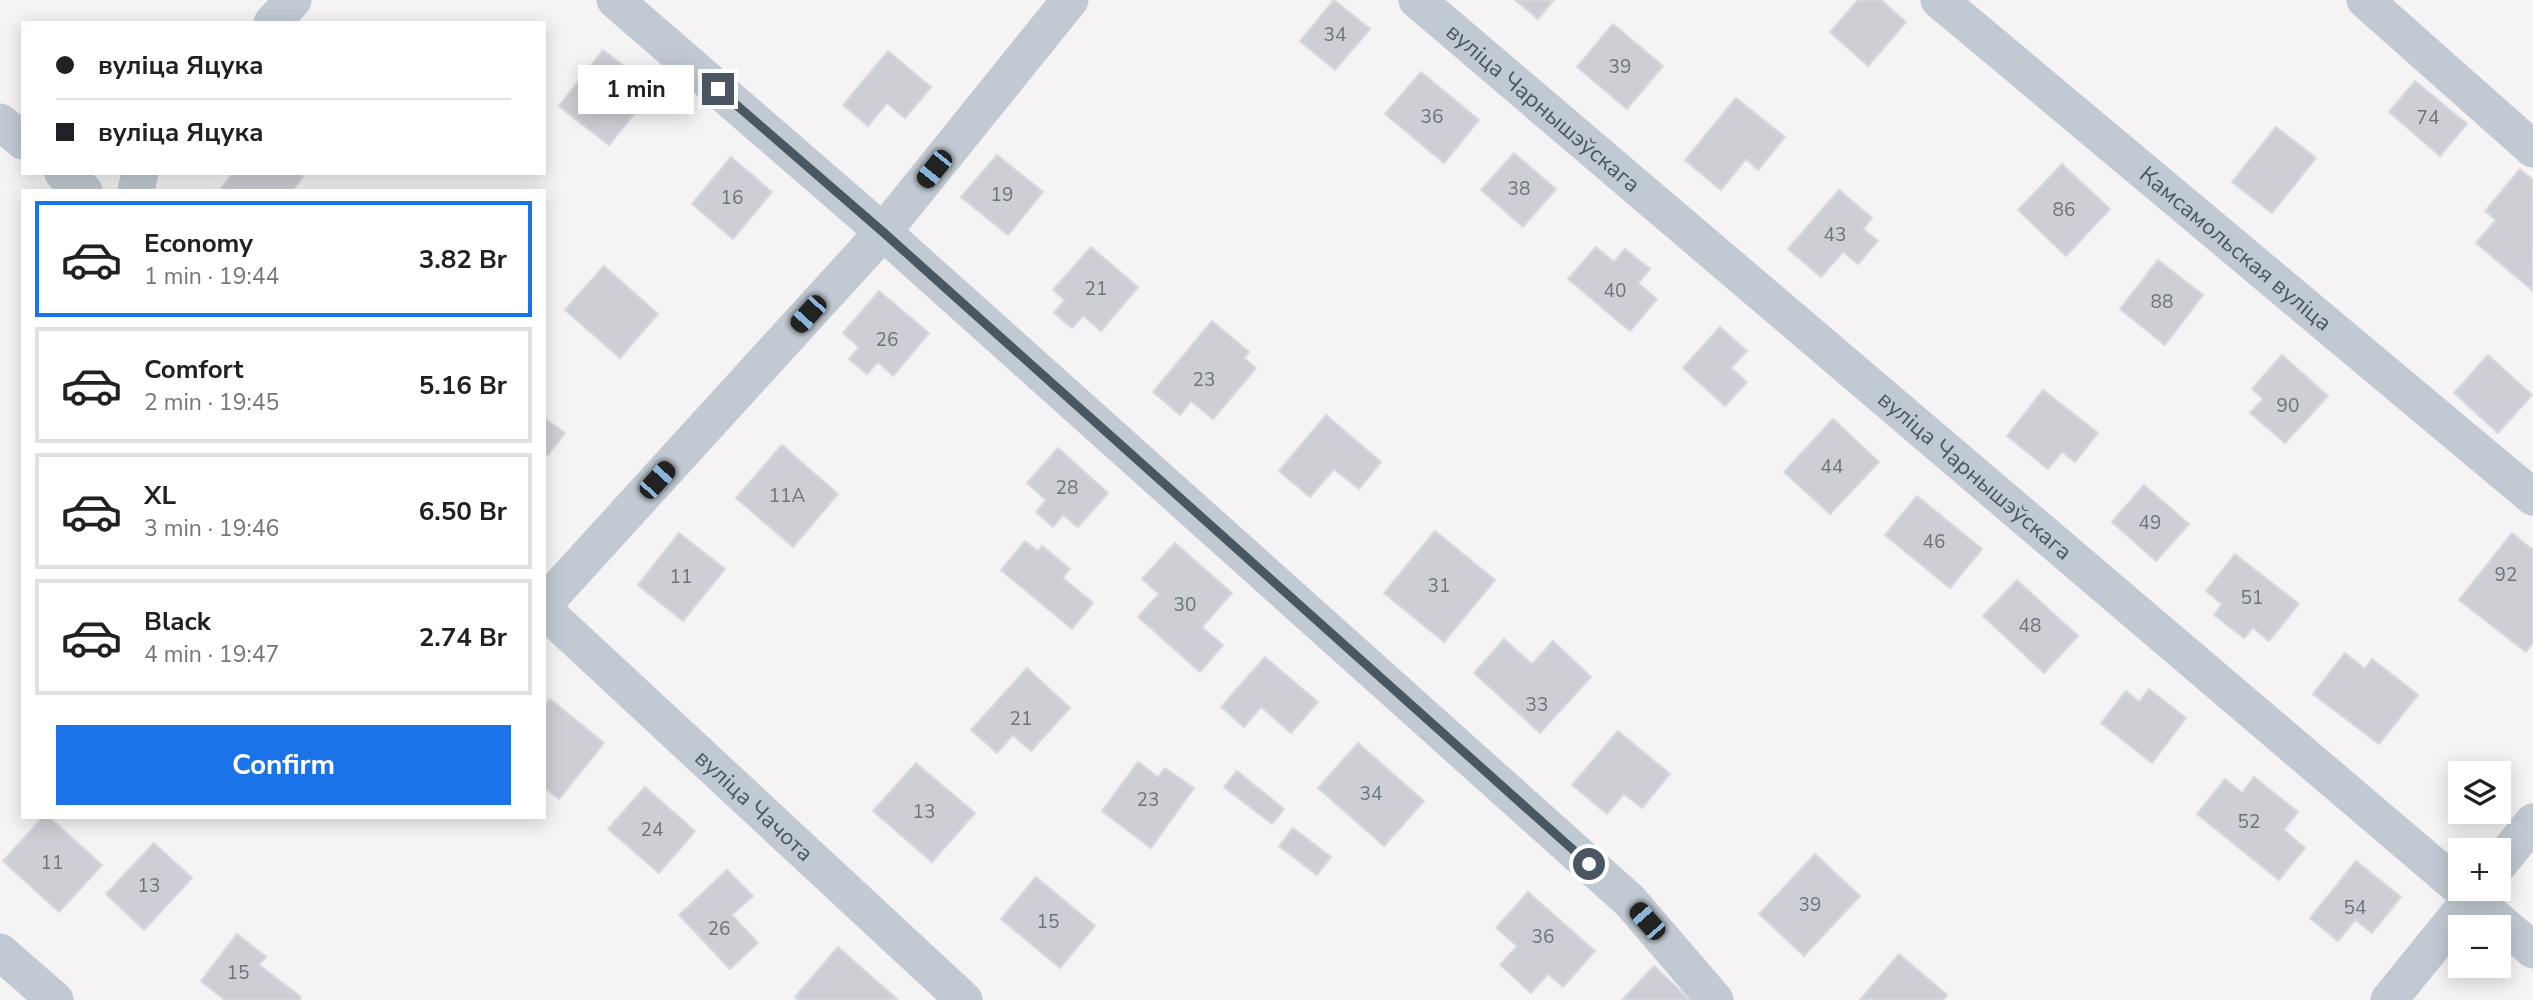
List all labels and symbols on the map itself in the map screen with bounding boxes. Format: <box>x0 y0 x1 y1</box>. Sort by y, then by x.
street label: вуліца Чарнышэўскага <box>1440 16 1647 199</box>
house number: 34 <box>1324 22 1346 48</box>
house number: 39 <box>1609 54 1631 80</box>
callout: 1 min <box>578 64 694 114</box>
route end <box>702 73 734 105</box>
house number: 36 <box>1421 104 1443 130</box>
house number: 74 <box>2417 105 2439 131</box>
car <box>913 146 956 192</box>
street label: Камсамольская вуліца <box>2133 159 2338 338</box>
house number: 38 <box>1508 176 1530 202</box>
house number: 19 <box>991 182 1013 208</box>
house number: 16 <box>721 185 743 211</box>
house number: 86 <box>2053 197 2075 223</box>
house number: 43 <box>1824 222 1846 248</box>
house number: 21 <box>1085 276 1107 302</box>
house number: 40 <box>1604 278 1626 304</box>
house number: 88 <box>2151 289 2173 315</box>
car <box>787 291 830 337</box>
house number: 26 <box>876 327 898 353</box>
house number: 23 <box>1193 367 1215 393</box>
street label: вуліца Чарнышэўскага <box>1871 384 2079 567</box>
house number: 90 <box>2277 393 2299 419</box>
house number: 44 <box>1821 454 1843 480</box>
car <box>636 457 679 503</box>
house number: 28 <box>1056 475 1078 501</box>
house number: 11А <box>769 483 805 509</box>
house number: 49 <box>2139 510 2161 536</box>
house number: 46 <box>1923 529 1945 555</box>
house number: 92 <box>2495 562 2517 588</box>
house number: 11 <box>670 564 692 590</box>
house number: 31 <box>1428 573 1450 599</box>
house number: 51 <box>2241 585 2263 611</box>
house number: 30 <box>1174 592 1196 618</box>
house number: 48 <box>2019 613 2041 639</box>
house number: 33 <box>1526 692 1548 718</box>
house number: 21 <box>1010 706 1032 732</box>
street label: вуліца Чачота <box>688 742 820 868</box>
house number: 34 <box>1360 781 1382 807</box>
house number: 23 <box>1137 787 1159 813</box>
house number: 13 <box>913 799 935 825</box>
house number: 52 <box>2238 809 2260 835</box>
house number: 24 <box>641 817 663 843</box>
route start <box>1573 848 1605 880</box>
house number: 11 <box>41 850 63 876</box>
house number: 13 <box>138 873 160 899</box>
house number: 39 <box>1799 892 1821 918</box>
house number: 54 <box>2344 895 2366 921</box>
car <box>1626 898 1669 944</box>
house number: 15 <box>1037 909 1059 935</box>
house number: 26 <box>708 916 730 942</box>
house number: 36 <box>1532 924 1554 950</box>
house number: 15 <box>227 960 249 986</box>

